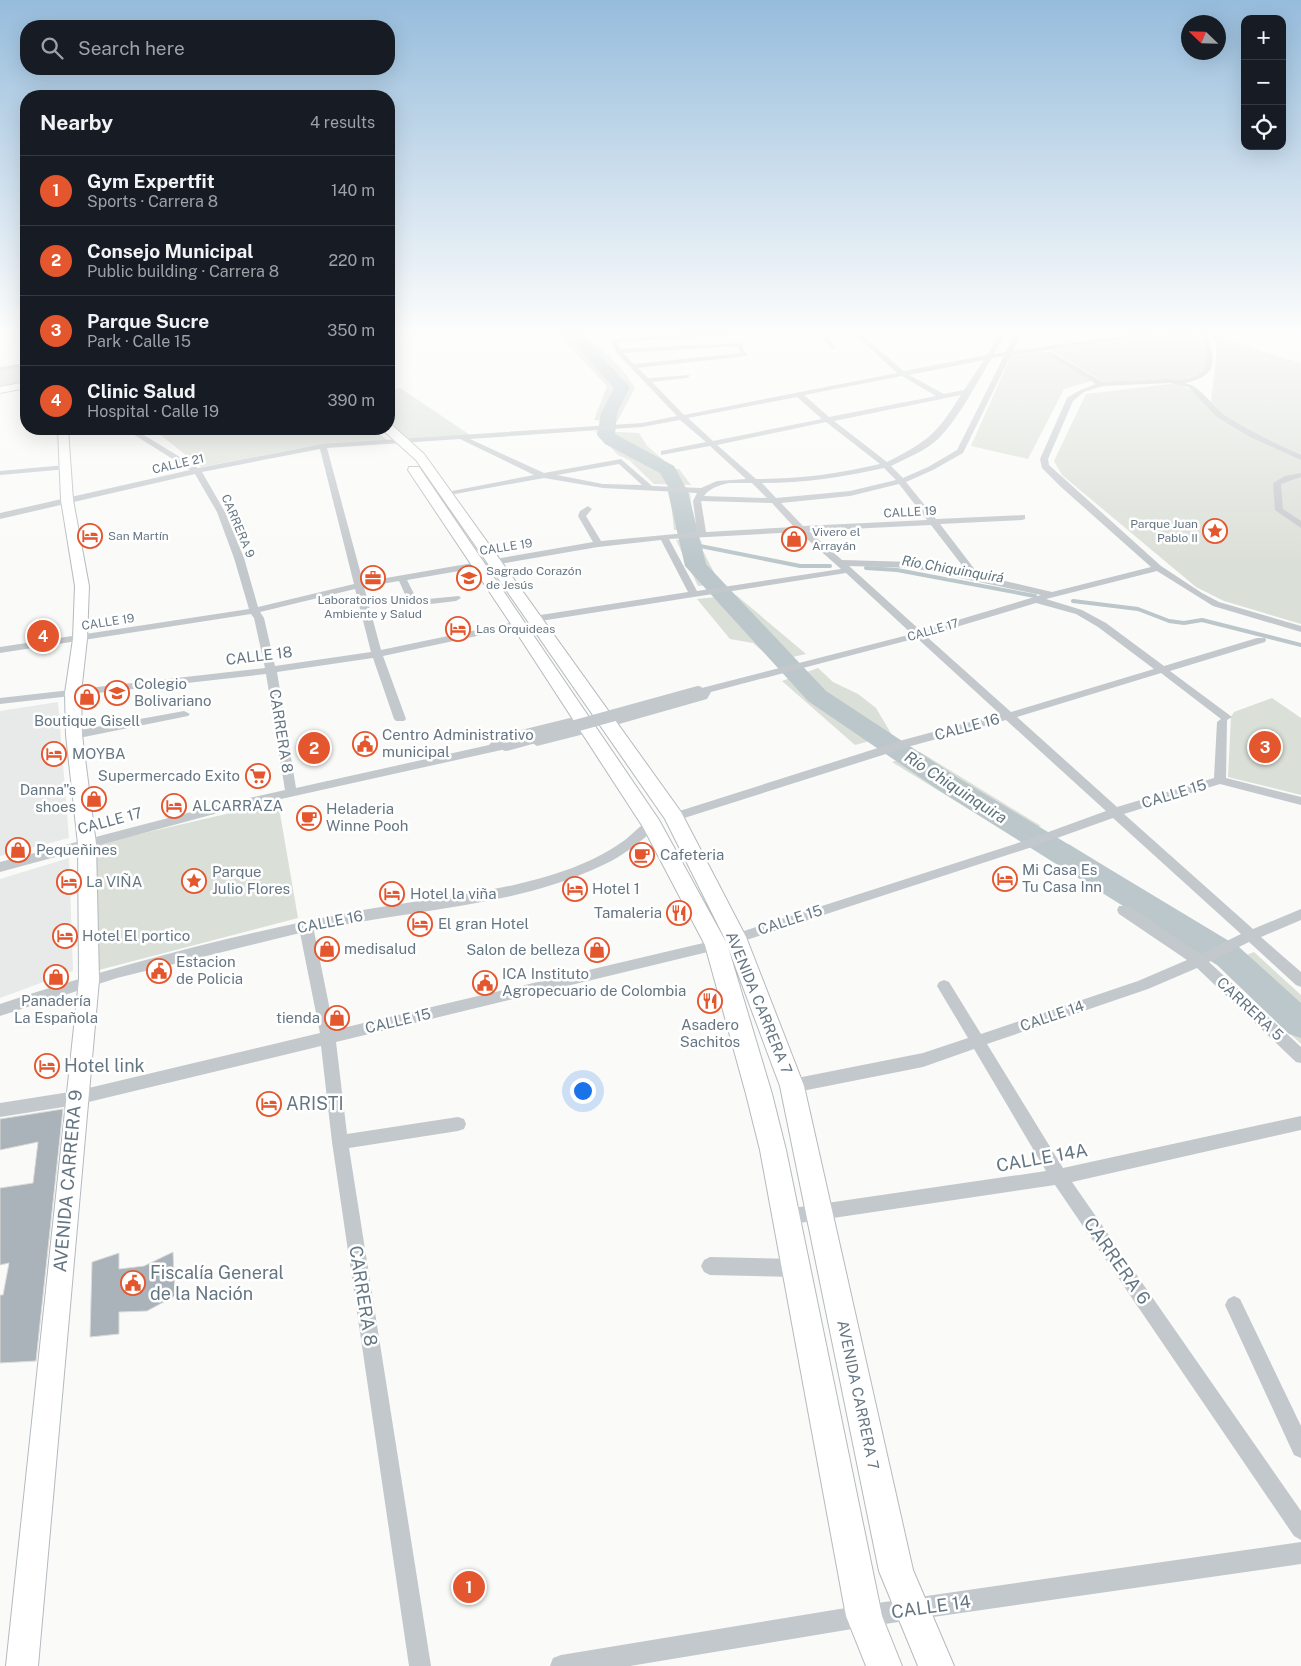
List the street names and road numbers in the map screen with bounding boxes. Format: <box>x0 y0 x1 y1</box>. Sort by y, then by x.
street label: CALLE 21 <box>151 451 205 477</box>
street label: CARRERA 9 <box>218 492 258 560</box>
street label: CALLE 19 <box>883 504 937 520</box>
street label: CALLE 19 <box>479 536 533 558</box>
street label: CALLE 19 <box>81 611 135 633</box>
street label: CALLE 17 <box>906 616 960 644</box>
street label: CALLE 18 <box>225 643 293 668</box>
street label: CARRERA 8 <box>266 688 297 774</box>
street label: CALLE 16 <box>933 710 1001 743</box>
street label: CALLE 15 <box>1139 776 1208 811</box>
street label: CALLE 17 <box>76 804 144 837</box>
street label: CALLE 15 <box>755 901 824 938</box>
street label: CALLE 16 <box>296 907 364 936</box>
street label: AVENIDA CARRERA 7 <box>723 929 796 1077</box>
street label: CARRERA 5 <box>1214 974 1287 1044</box>
street label: CALLE 14 <box>1018 997 1086 1034</box>
street label: CALLE 15 <box>363 1005 432 1036</box>
street label: AVENIDA CARRERA 9 <box>49 1089 86 1273</box>
street label: CALLE 14A <box>994 1139 1090 1176</box>
street label: CARRERA 6 <box>1080 1213 1155 1308</box>
street label: CARRERA 8 <box>345 1244 382 1348</box>
street label: AVENIDA CARRERA 7 <box>834 1319 883 1471</box>
street label: CALLE 14 <box>890 1591 972 1622</box>

